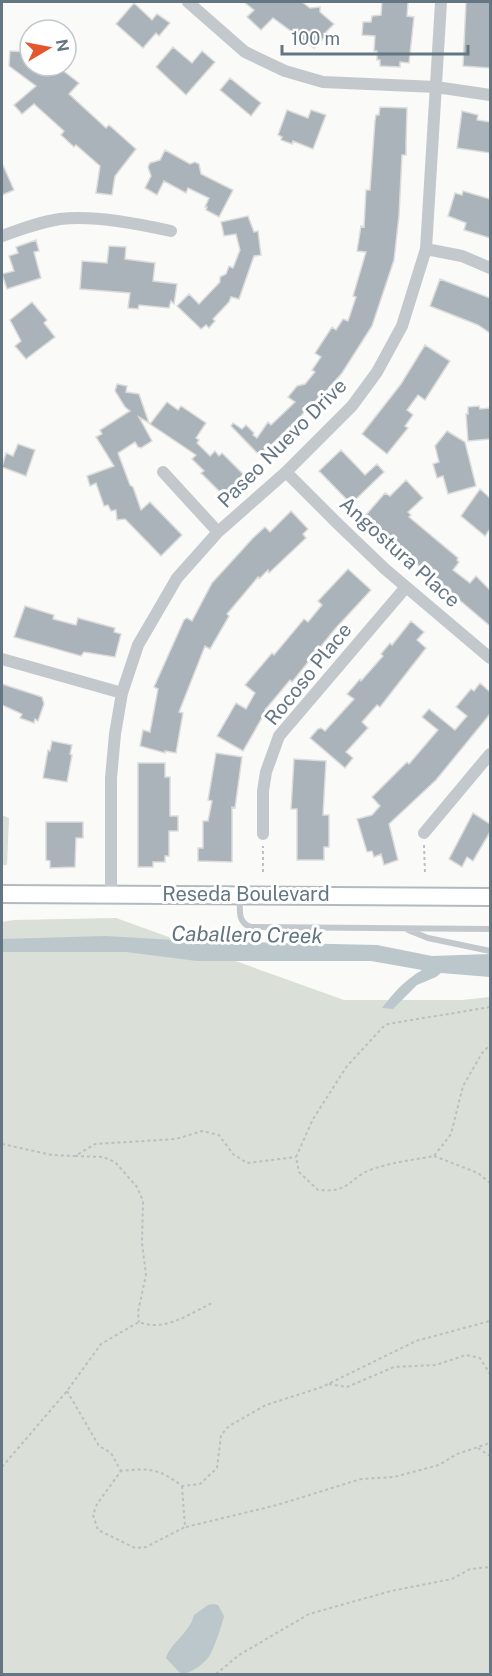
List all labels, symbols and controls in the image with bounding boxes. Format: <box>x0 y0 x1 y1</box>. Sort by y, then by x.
north arrow <box>18 18 78 78</box>
scale bar <box>282 18 468 56</box>
text: 100 m <box>291 28 340 49</box>
text: N <box>52 38 73 53</box>
street label: Paseo Nuevo Drive <box>212 373 352 513</box>
street label: Angostura Place <box>335 492 465 612</box>
street label: Rocoso Place <box>259 618 357 730</box>
street label: Reseda Boulevard <box>162 882 330 906</box>
water label: Caballero Creek <box>171 921 324 948</box>

